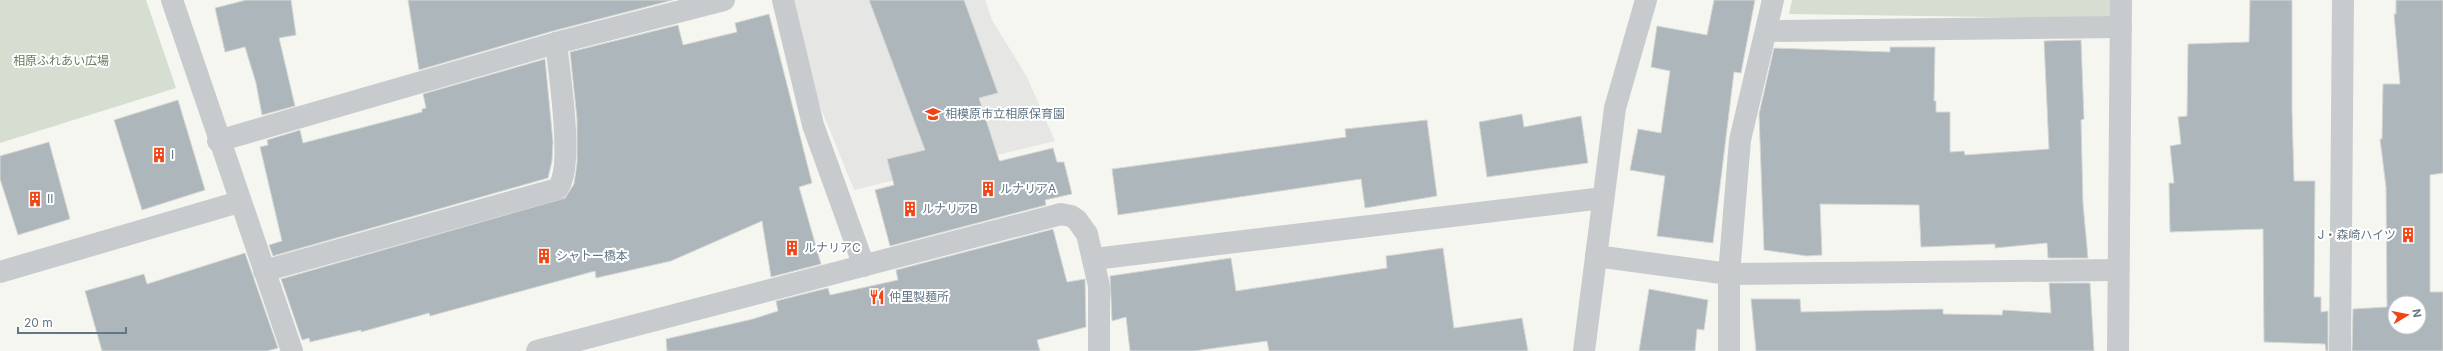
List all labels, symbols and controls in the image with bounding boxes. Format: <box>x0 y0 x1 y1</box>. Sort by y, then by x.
park label: 相原ふれあい広場 <box>13 53 109 68</box>
school or university icon: 相模原市立相原保育園 <box>924 105 942 123</box>
place label: 相模原市立相原保育園 <box>945 106 1065 121</box>
building icon: Ⅰ <box>150 146 168 164</box>
place label: Ⅰ <box>171 147 174 162</box>
building icon: ルナリアA <box>979 180 997 198</box>
place label: ルナリアA <box>1000 181 1056 196</box>
building icon: Ⅱ <box>26 190 44 208</box>
place label: Ⅱ <box>47 191 53 206</box>
building icon: ルナリアB <box>901 200 919 218</box>
place label: ルナリアB <box>922 201 978 216</box>
building icon: J・森崎ハイツ <box>2399 226 2417 244</box>
place label: J・森崎ハイツ <box>2317 227 2396 242</box>
building icon: ルナリアC <box>783 239 801 257</box>
place label: ルナリアC <box>804 240 861 255</box>
building icon: シャトー橋本 <box>535 247 553 265</box>
place label: シャトー橋本 <box>556 248 628 263</box>
restaurant icon: 仲里製麺所 <box>868 288 886 306</box>
place label: 仲里製麺所 <box>889 289 949 304</box>
north arrow <box>2387 295 2427 335</box>
text: N <box>2409 308 2424 319</box>
scale bar <box>18 309 126 335</box>
text: 20 m <box>24 315 53 330</box>

